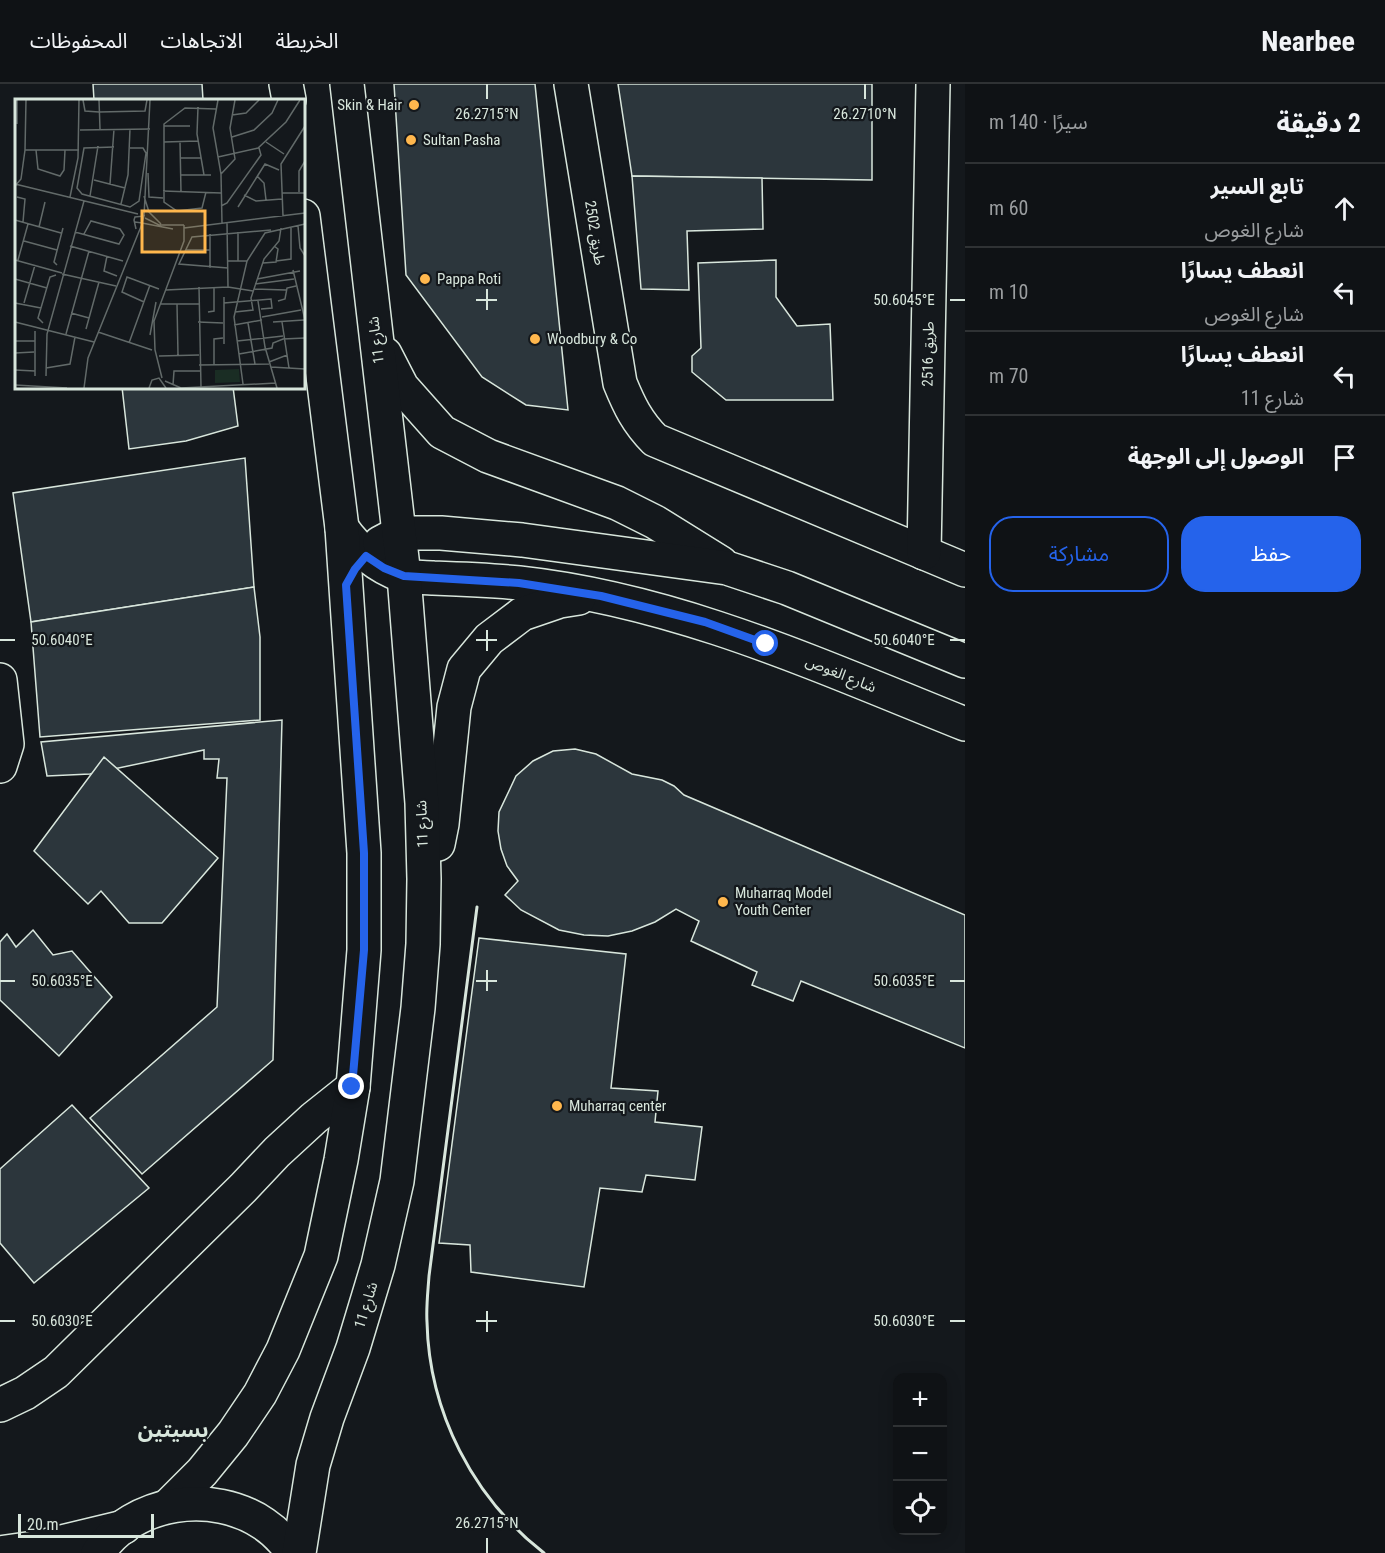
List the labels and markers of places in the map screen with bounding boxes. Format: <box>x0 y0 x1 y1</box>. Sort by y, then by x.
place label: Skin & Hair <box>337 96 402 114</box>
marker: Skin & Hair <box>407 98 421 112</box>
place label: Sultan Pasha <box>423 131 501 149</box>
marker: Sultan Pasha <box>404 133 418 147</box>
place label: Pappa Roti <box>437 270 501 288</box>
marker: Pappa Roti <box>418 272 432 286</box>
place label: Woodbury & Co <box>547 330 637 348</box>
marker: Woodbury & Co <box>528 332 542 346</box>
place label: Muharraq Model Youth Center <box>735 884 832 919</box>
marker: Muharraq Model Youth Center <box>716 895 730 909</box>
place label: Muharraq center <box>569 1097 667 1115</box>
marker: Muharraq center <box>550 1099 564 1113</box>

